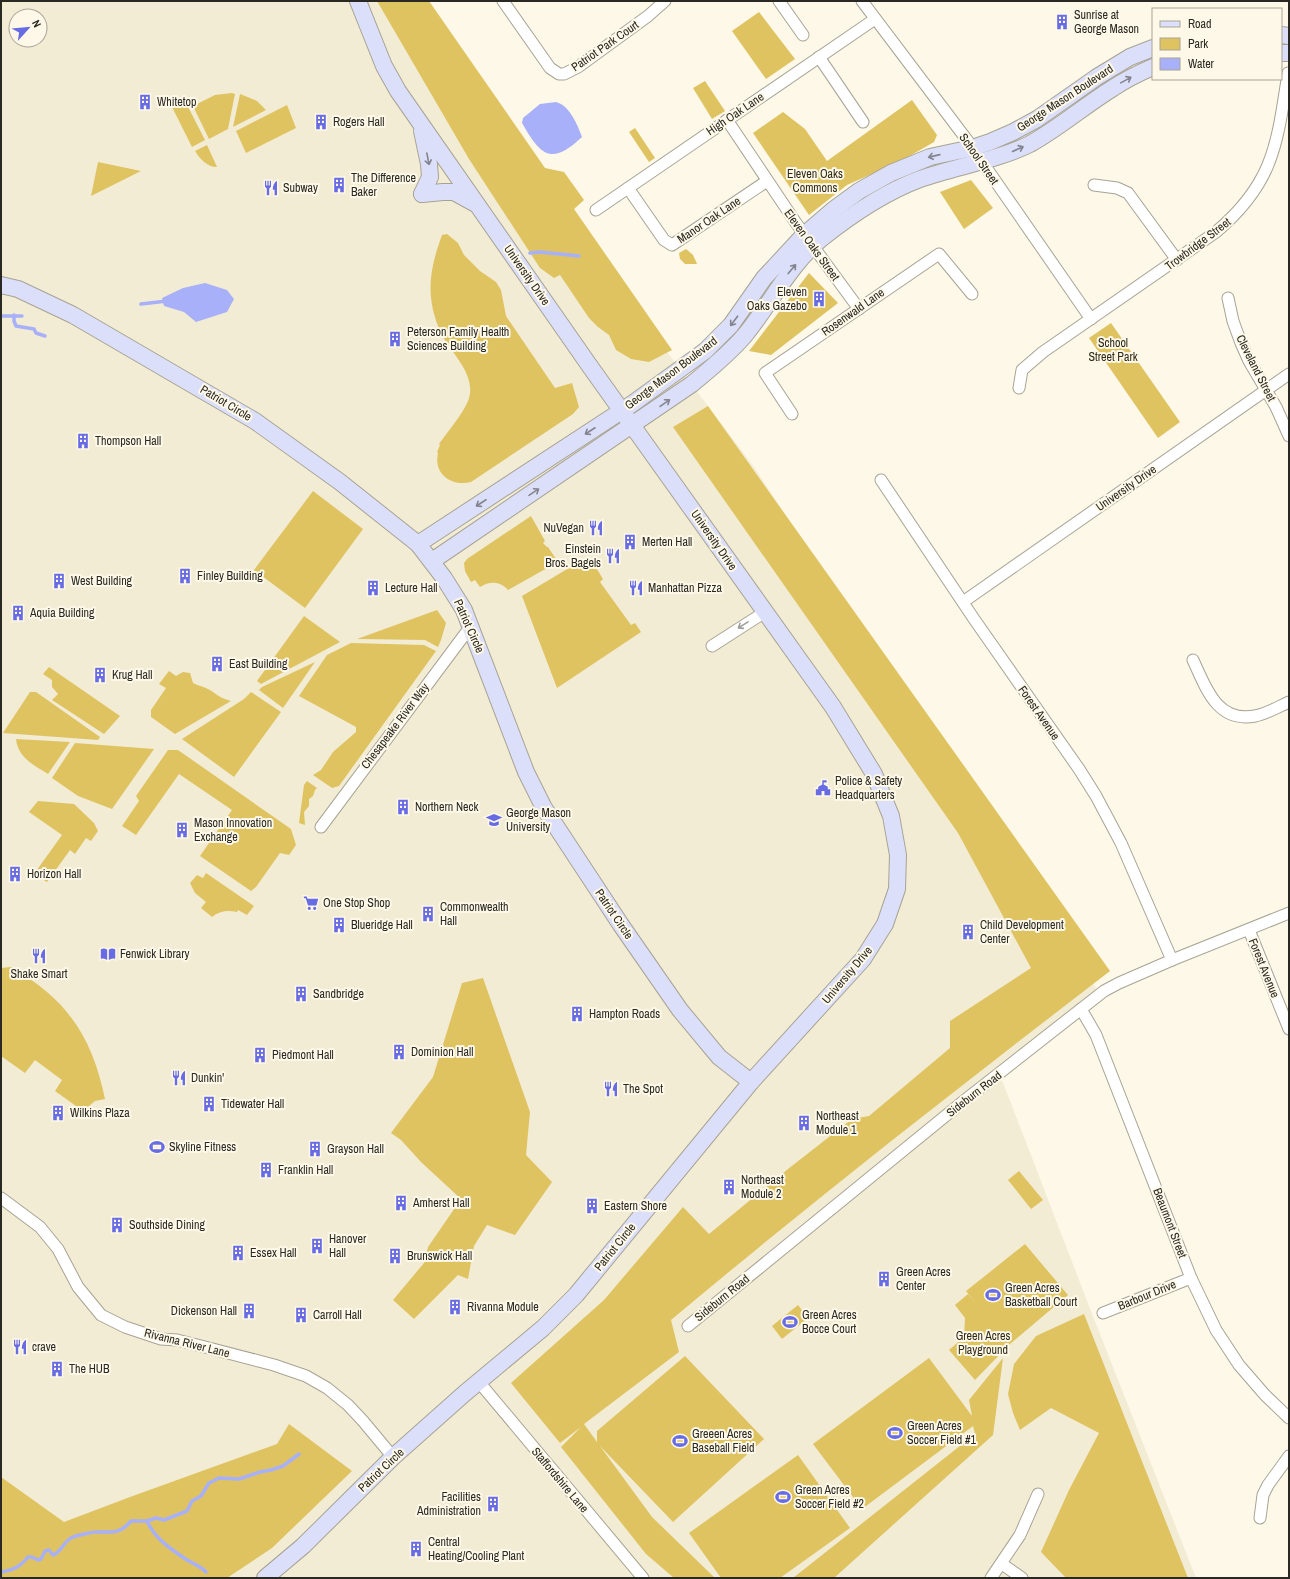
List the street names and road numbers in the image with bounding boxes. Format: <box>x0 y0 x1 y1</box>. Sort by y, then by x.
street label: Patriot Park Court <box>568 17 642 75</box>
street label: George Mason Boulevard <box>1014 61 1116 135</box>
street label: High Oak Lane <box>703 89 767 139</box>
street label: School Street <box>956 130 1003 188</box>
street label: Manor Oak Lane <box>674 193 744 247</box>
street label: Eleven Oaks Street <box>781 206 844 284</box>
street label: Trowbridge Street <box>1162 214 1234 274</box>
street label: University Drive <box>500 242 554 308</box>
street label: Rosenwald Lane <box>818 284 888 340</box>
street label: Cleveland Street <box>1232 332 1280 404</box>
street label: George Mason Boulevard <box>621 333 721 413</box>
street label: Patriot Circle <box>197 381 255 425</box>
street label: University Drive <box>1093 461 1159 515</box>
street label: University Drive <box>687 507 741 573</box>
street label: Patriot Circle <box>450 597 488 655</box>
street label: Chesapeake River Way <box>357 680 433 772</box>
street label: Forest Avenue <box>1014 683 1064 743</box>
street label: Patriot Circle <box>591 886 637 942</box>
street label: Forest Avenue <box>1245 936 1283 1000</box>
street label: University Drive <box>818 943 876 1007</box>
street label: Sideburn Road <box>943 1067 1005 1121</box>
street label: Beaumont Street <box>1149 1186 1191 1261</box>
street label: Patriot Circle <box>591 1220 639 1274</box>
street label: Sideburn Road <box>691 1271 753 1325</box>
street label: Barbour Drive <box>1116 1276 1178 1314</box>
street label: Rivanna River Lane <box>143 1325 231 1361</box>
street label: Staffordshire Lane <box>528 1444 592 1516</box>
street label: Patriot Circle <box>355 1445 407 1495</box>

